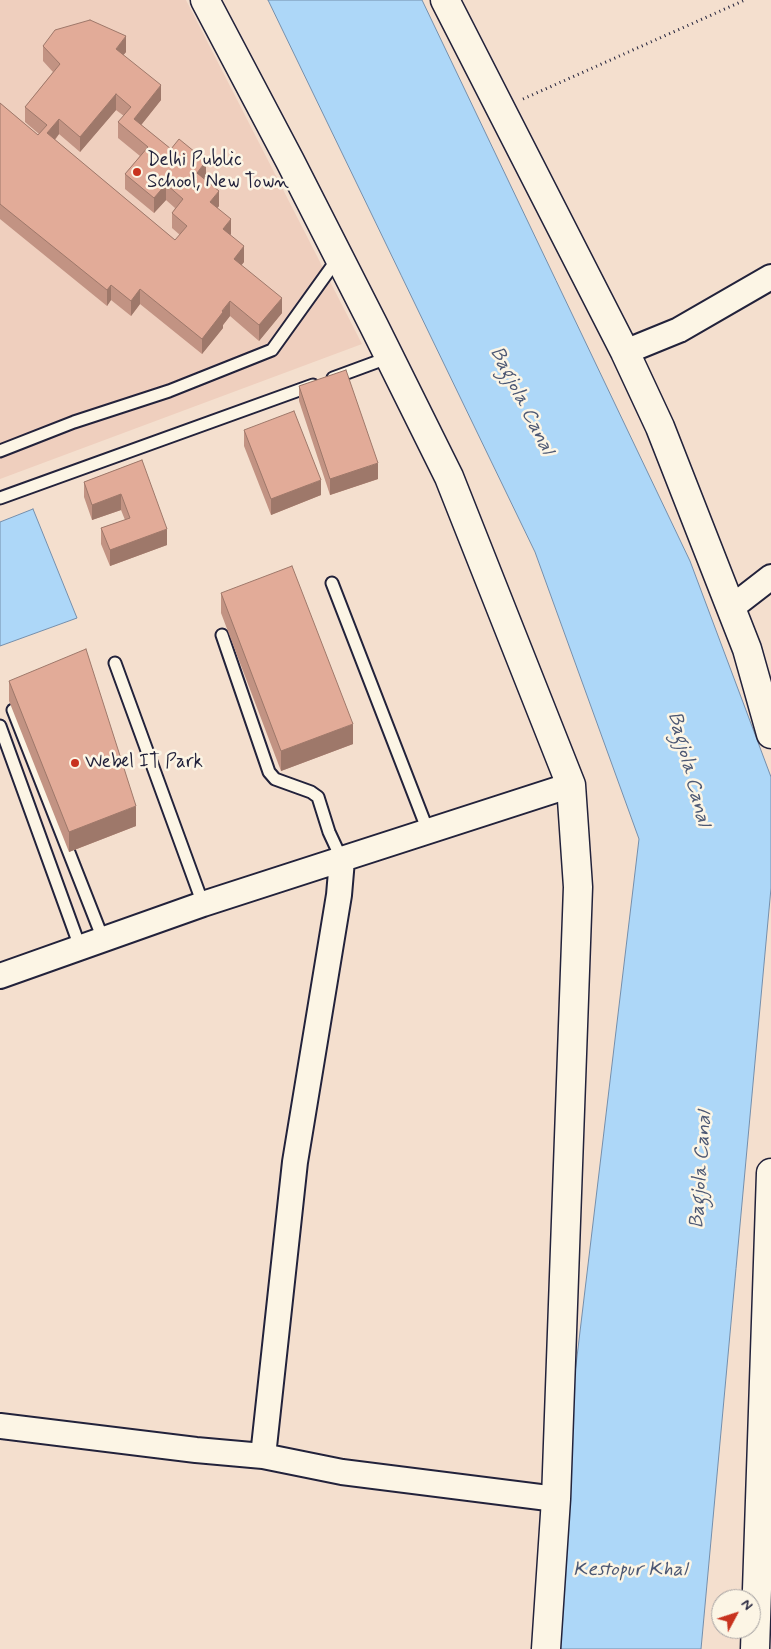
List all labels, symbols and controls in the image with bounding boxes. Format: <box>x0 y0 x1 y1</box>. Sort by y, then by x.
place label: Delhi Public School, New Town <box>147 150 289 194</box>
marker: Delhi Public School, New Town <box>131 166 143 178</box>
water label: Bagjola Canal <box>484 343 558 459</box>
water label: Bagjola Canal <box>661 709 715 829</box>
place label: Webel IT Park <box>85 752 203 774</box>
marker: Webel IT Park <box>69 757 81 769</box>
water label: Bagjola Canal <box>686 1111 718 1229</box>
water label: Kestopur Khal <box>573 1559 687 1583</box>
north arrow <box>711 1589 761 1639</box>
text: N <box>737 1596 757 1614</box>

